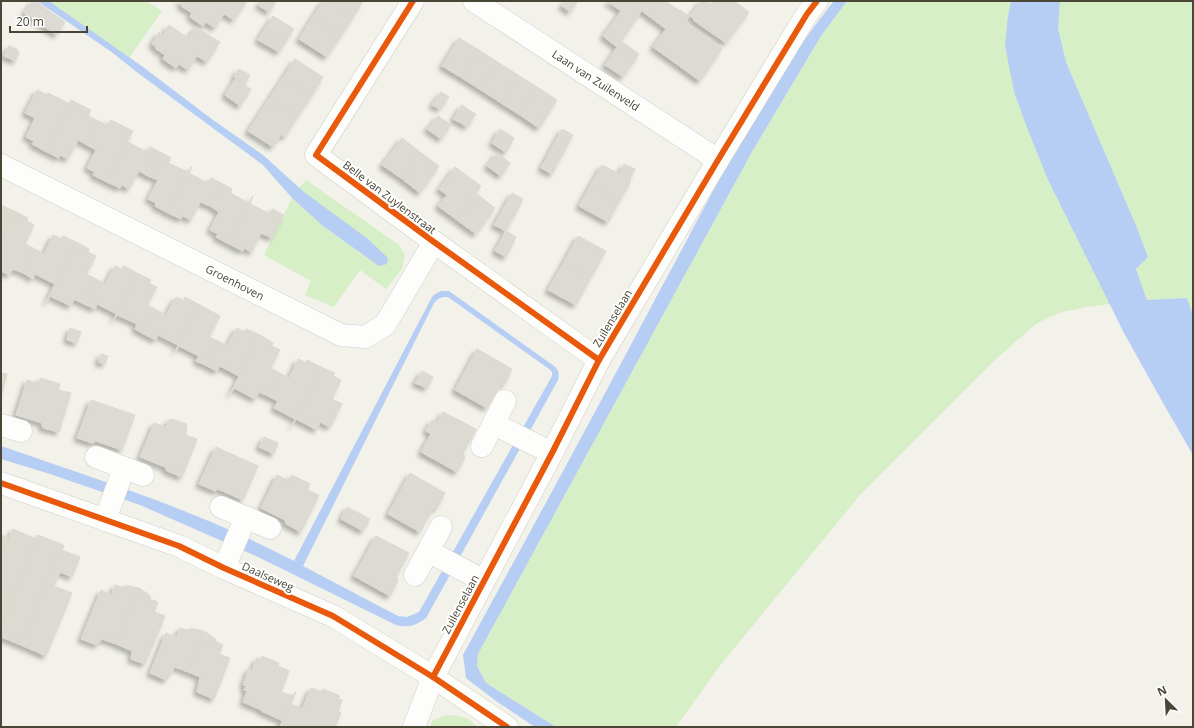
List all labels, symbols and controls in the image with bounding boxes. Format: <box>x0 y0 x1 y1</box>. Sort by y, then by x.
scale bar <box>10 8 87 34</box>
text: 20 m <box>16 13 44 30</box>
street label: Laan van Zuilenveld <box>549 46 643 114</box>
street label: Belle van Zuylenstraat <box>340 157 440 237</box>
street label: Groenhoven <box>203 261 267 303</box>
street label: Zuilenselaan <box>589 286 635 350</box>
street label: Daalseweg <box>240 558 296 594</box>
street label: Zuilenselaan <box>438 572 482 636</box>
north arrow <box>1146 680 1186 720</box>
text: N <box>1155 682 1169 699</box>

